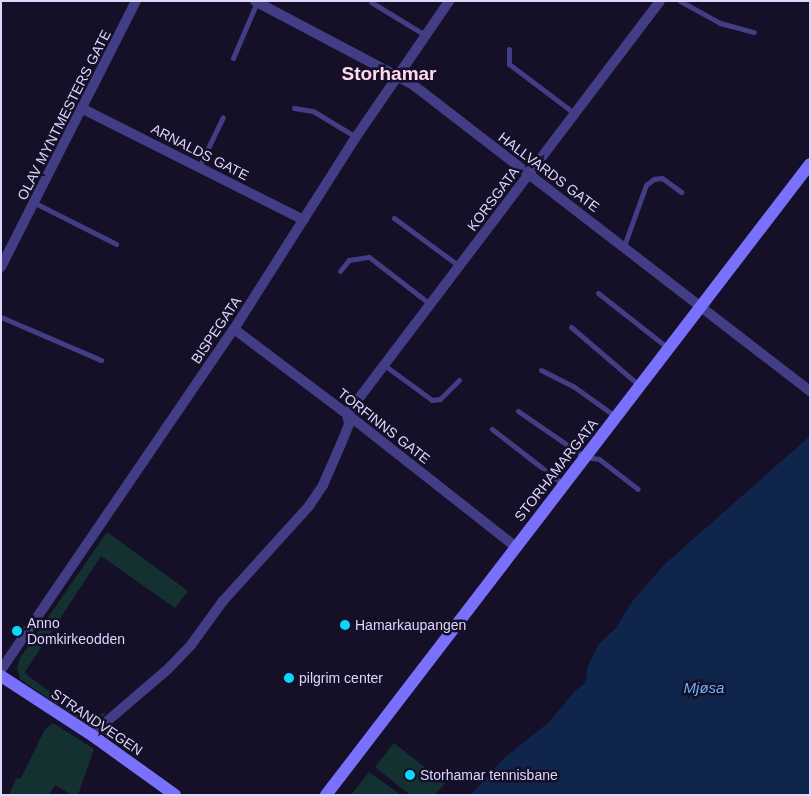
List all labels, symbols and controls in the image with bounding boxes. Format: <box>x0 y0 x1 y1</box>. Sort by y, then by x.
street label: OLAV MYNTMESTERS GATE <box>14 27 114 203</box>
district label: Storhamar <box>341 63 437 85</box>
street label: ARNALDS GATE <box>148 120 252 184</box>
street label: HALLVARDS GATE <box>495 129 603 215</box>
street label: KORSGATA <box>464 164 522 234</box>
street label: BISPEGATA <box>187 293 245 367</box>
street label: TORFINNS GATE <box>335 385 433 467</box>
street label: STORHAMARGATA <box>511 415 601 525</box>
place label: Anno Domkirkeodden <box>27 615 125 648</box>
place label: Hamarkaupangen <box>355 617 466 633</box>
marker: Hamarkaupangen <box>339 619 351 631</box>
marker: Anno Domkirkeodden <box>11 625 23 637</box>
place label: pilgrim center <box>299 670 383 686</box>
marker: pilgrim center <box>283 672 295 684</box>
water label: Mjøsa <box>684 679 724 697</box>
street label: STRANDVEGEN <box>48 685 146 759</box>
place label: Storhamar tennisbane <box>420 767 558 783</box>
marker: Storhamar tennisbane <box>404 769 416 781</box>

